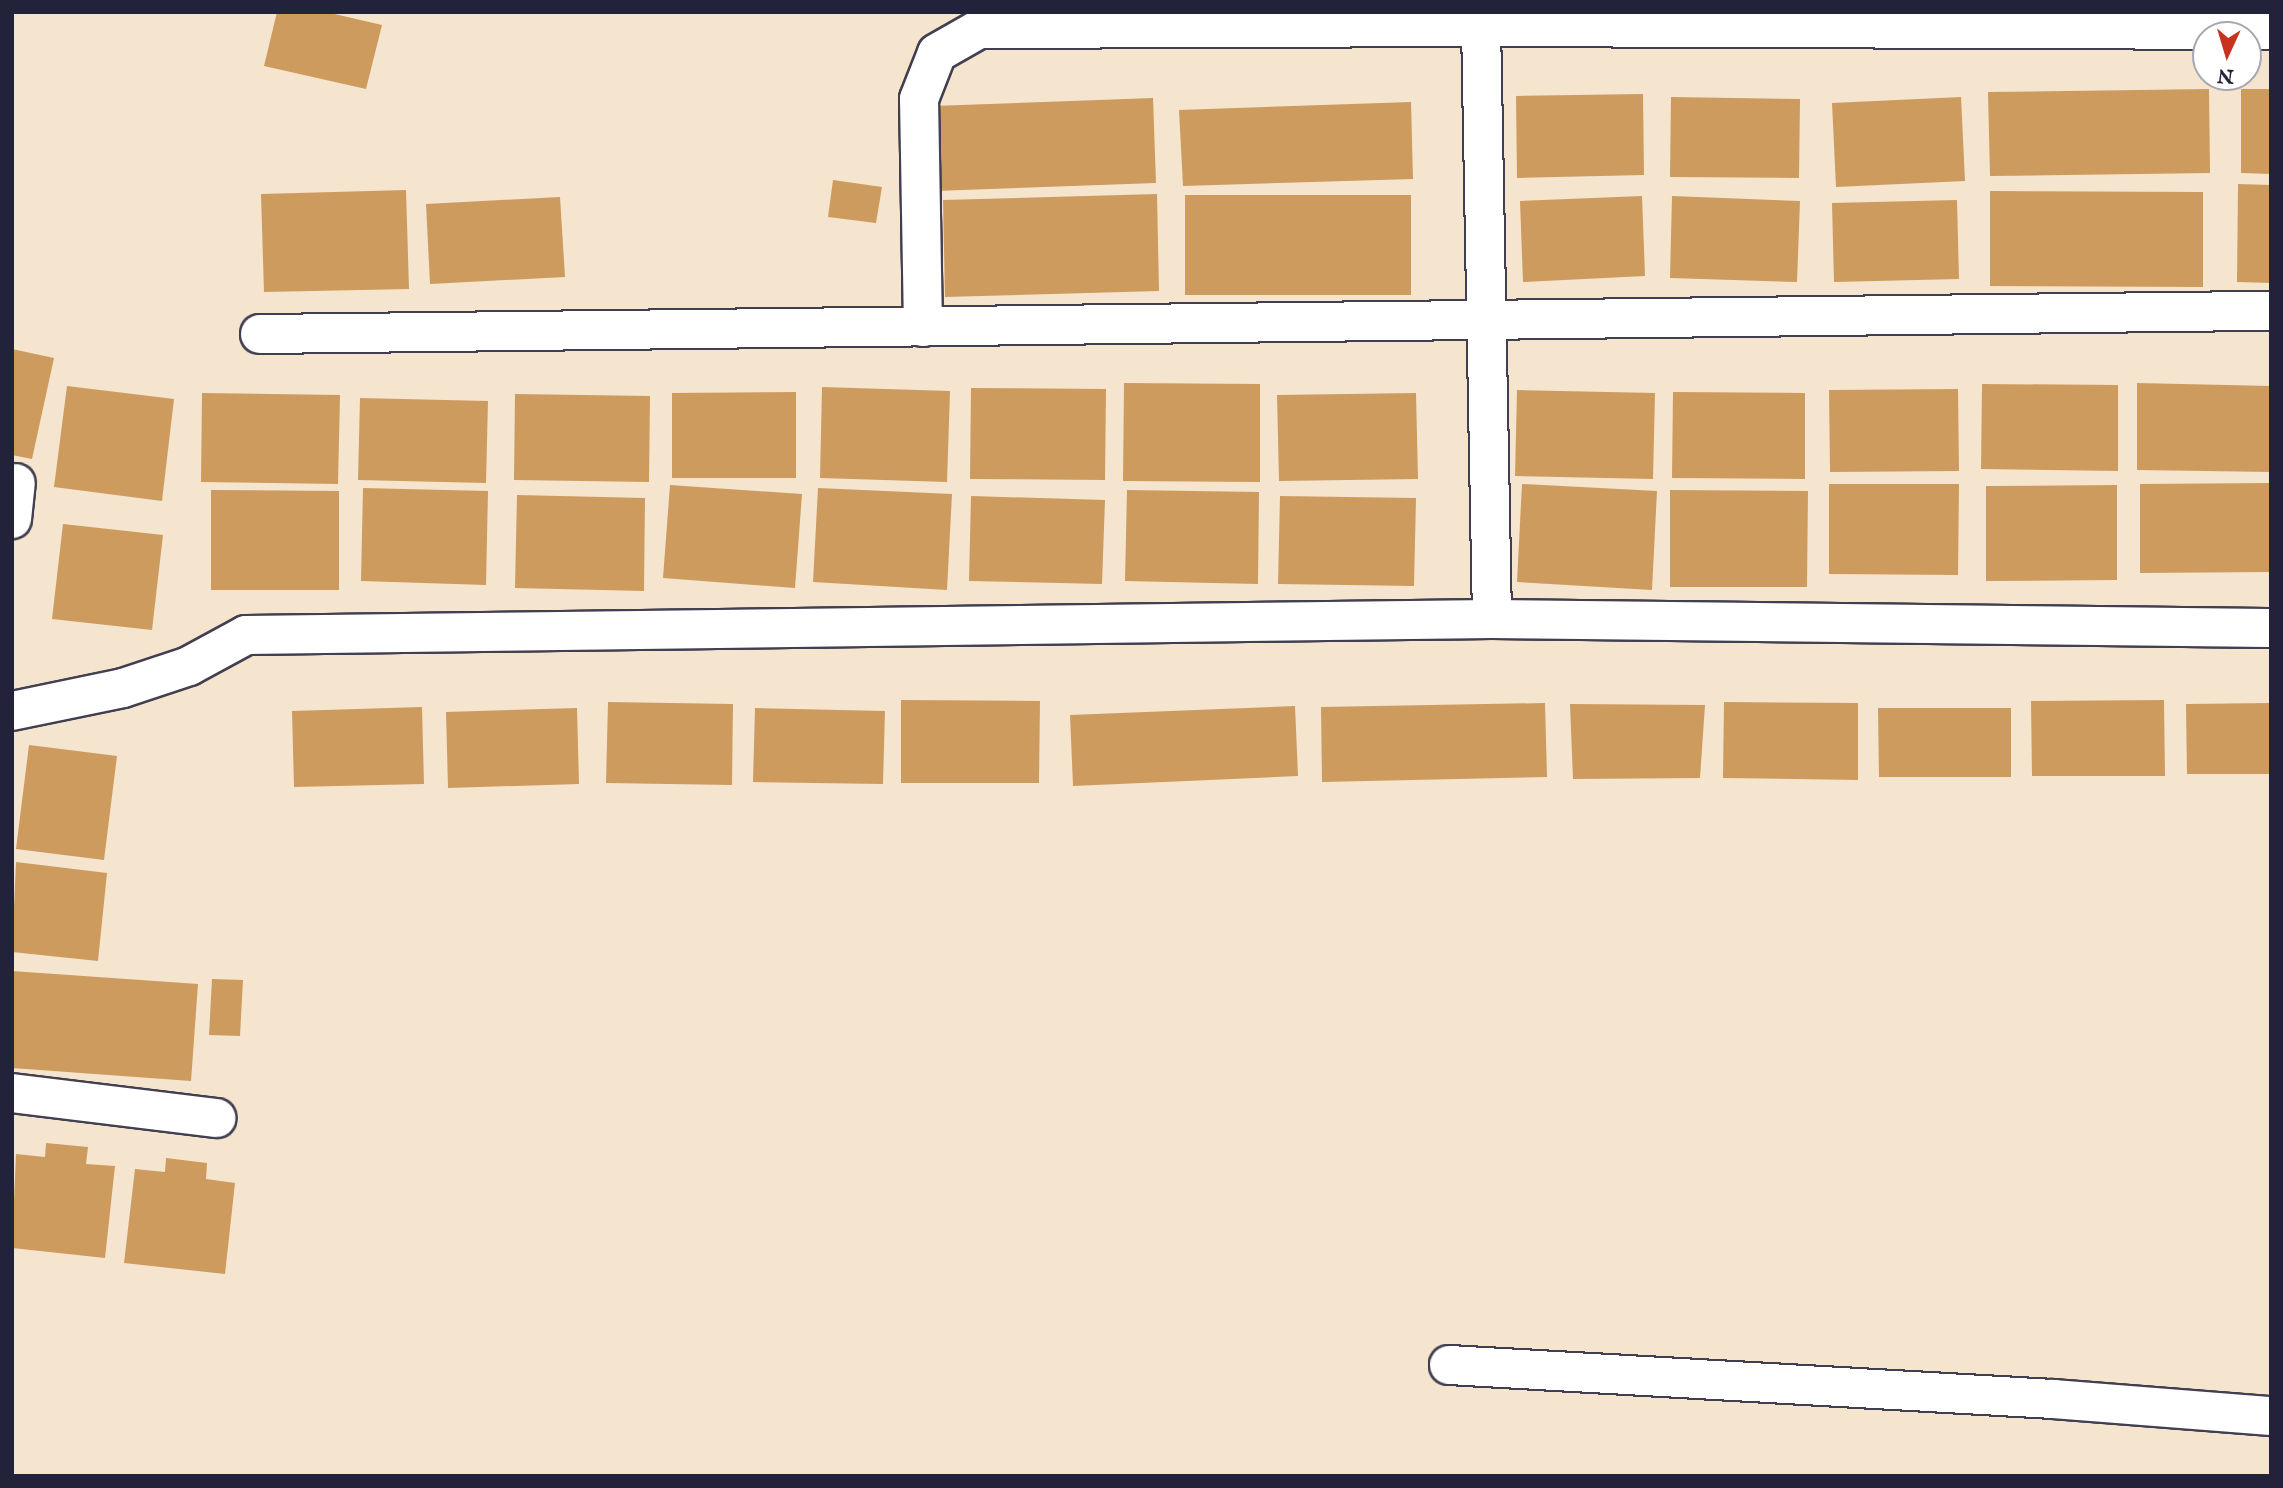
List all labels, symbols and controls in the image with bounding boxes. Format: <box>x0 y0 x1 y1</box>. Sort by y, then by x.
north arrow <box>2192 21 2262 91</box>
text: N <box>2217 62 2235 87</box>

